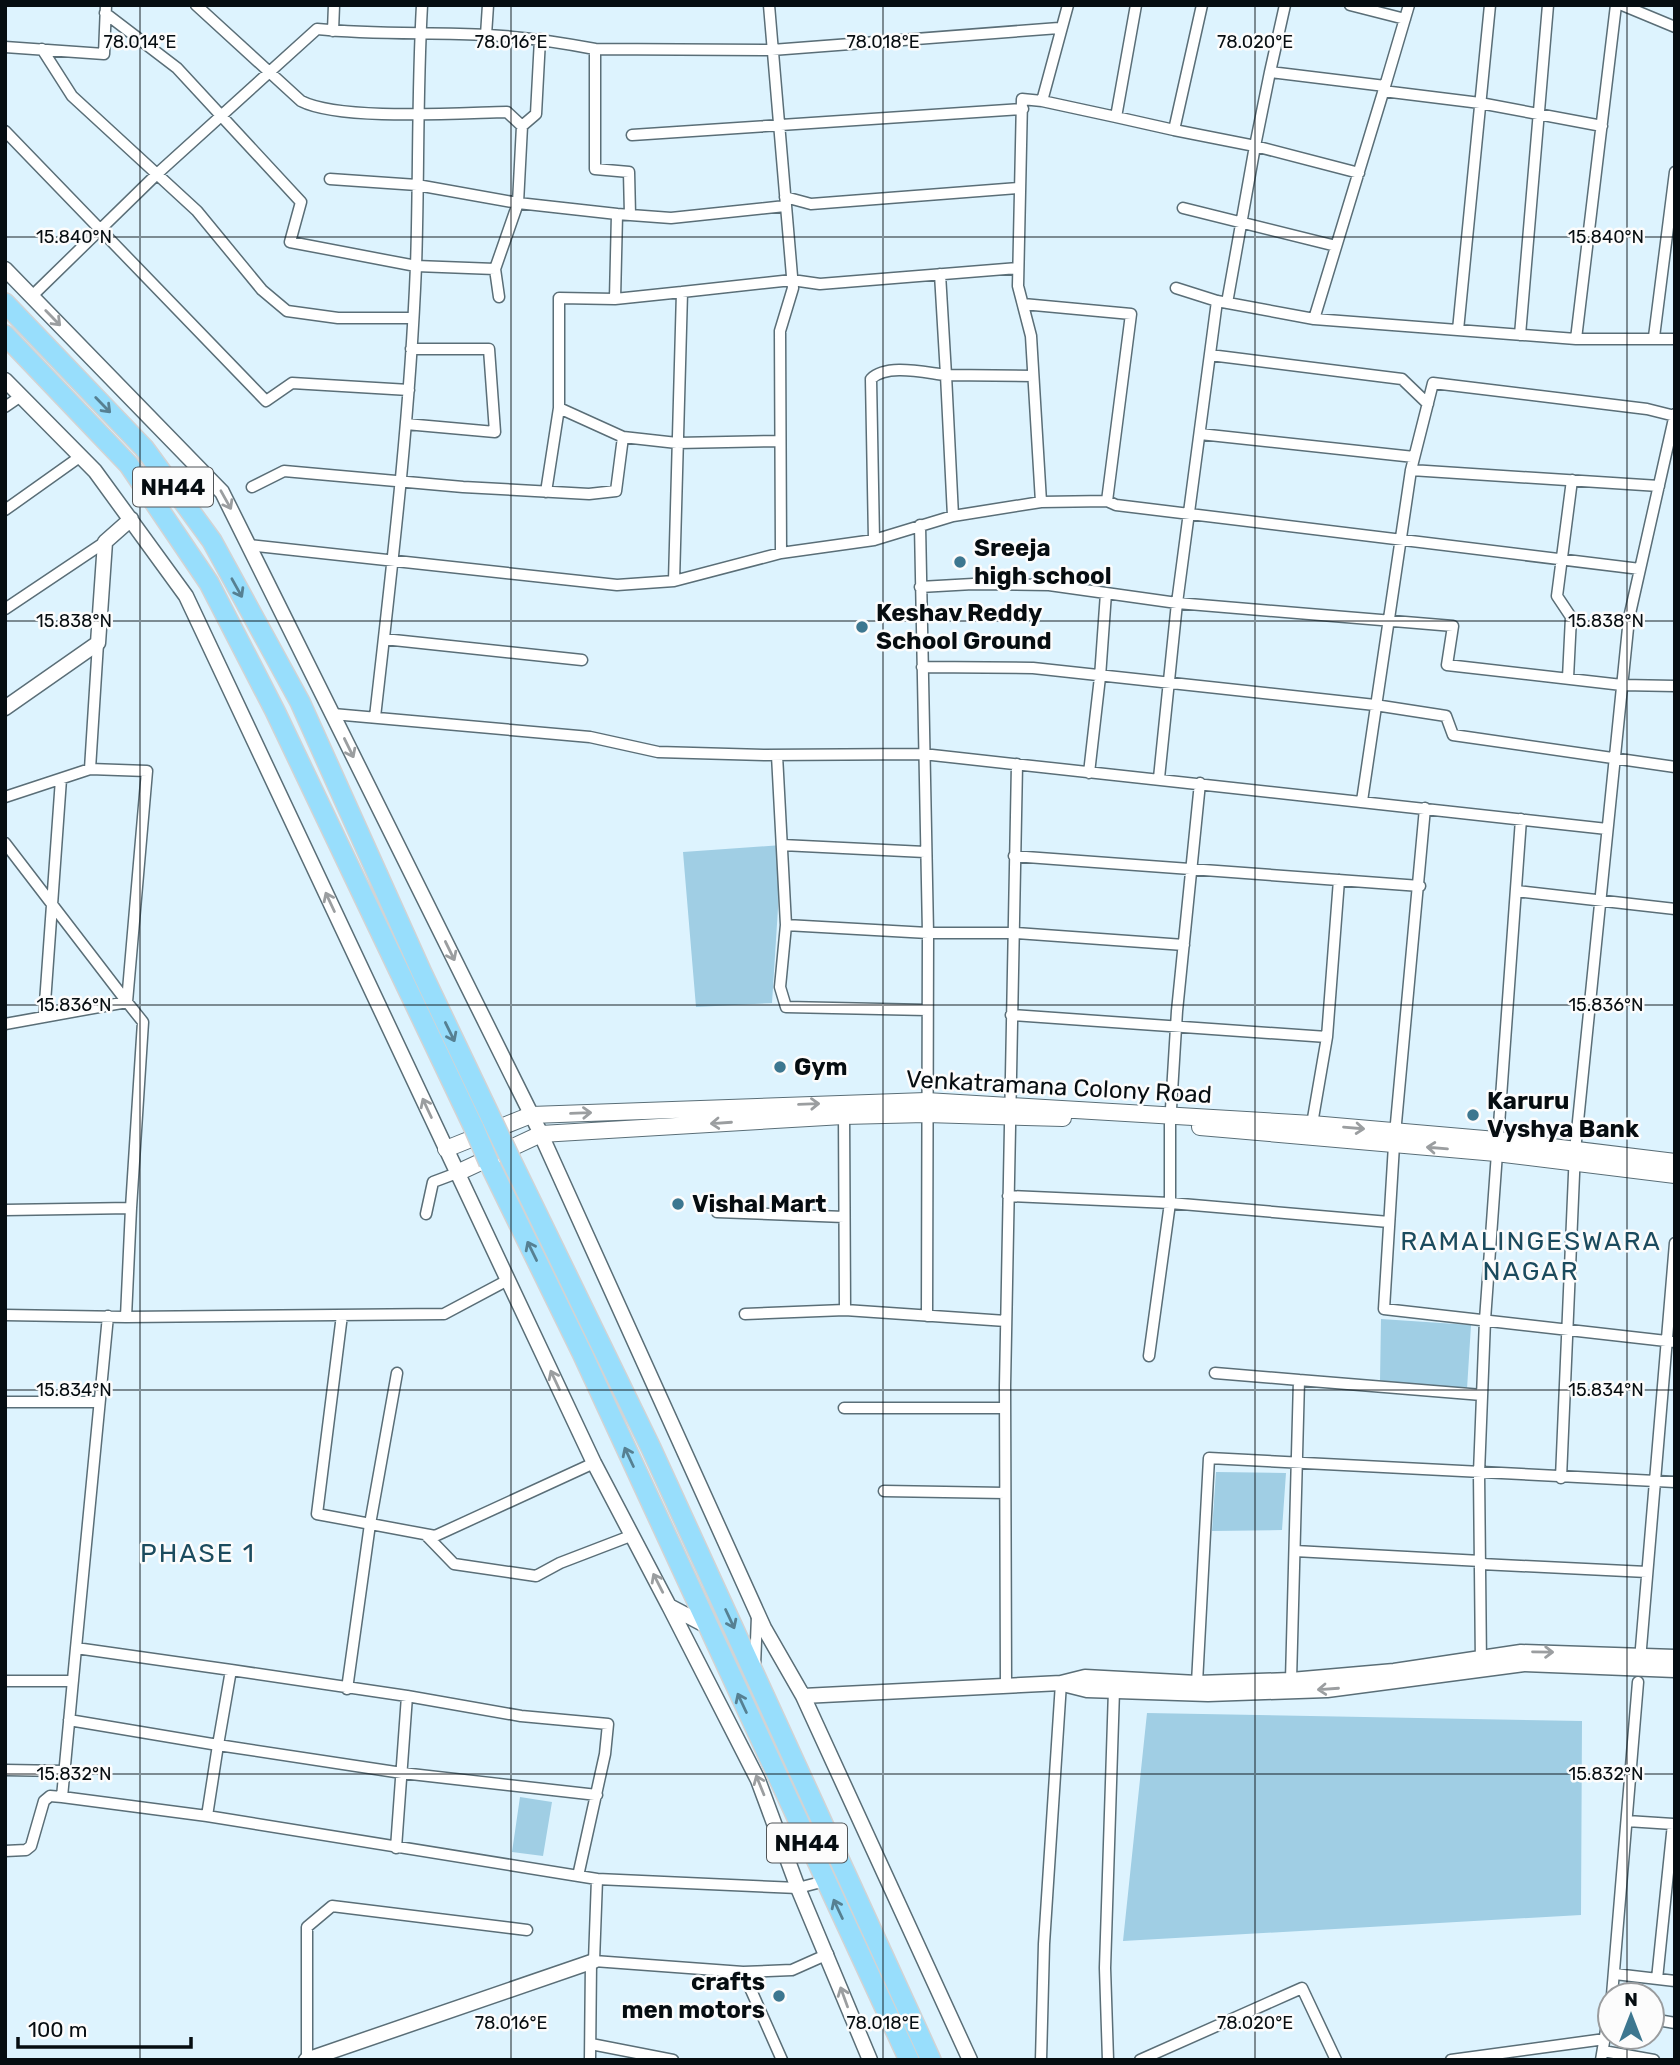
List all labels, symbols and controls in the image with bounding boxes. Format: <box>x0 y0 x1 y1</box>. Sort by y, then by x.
text: 78.014°E <box>104 31 176 53</box>
text: 78.016°E <box>475 31 547 53</box>
text: 78.018°E <box>846 31 920 53</box>
text: 78.020°E <box>1217 31 1293 53</box>
text: 15.840°N <box>36 226 112 248</box>
text: 15.840°N <box>1568 226 1644 248</box>
one-way arrow <box>44 309 61 326</box>
one-way arrow <box>95 396 112 413</box>
road number: NH44 <box>133 467 213 506</box>
one-way arrow <box>219 490 233 510</box>
place label: Sreeja high school <box>974 534 1112 590</box>
marker: Sreeja high school <box>952 554 968 570</box>
one-way arrow <box>231 577 245 597</box>
place label: Keshav Reddy School Ground <box>876 599 1052 655</box>
text: 15.838°N <box>36 610 112 632</box>
text: 15.838°N <box>1568 610 1644 632</box>
marker: Keshav Reddy School Ground <box>854 619 870 635</box>
one-way arrow <box>343 737 357 758</box>
one-way arrow <box>323 892 336 913</box>
one-way arrow <box>444 940 458 961</box>
text: 15.836°N <box>36 994 112 1016</box>
text: 15.836°N <box>1568 994 1644 1016</box>
one-way arrow <box>444 1021 458 1042</box>
place label: Gym <box>794 1053 848 1081</box>
marker: Gym <box>772 1059 788 1075</box>
street label: Venkatramana Colony Road <box>905 1065 1213 1109</box>
place label: Karuru Vyshya Bank <box>1487 1087 1639 1143</box>
one-way arrow <box>797 1097 820 1110</box>
one-way arrow <box>420 1098 433 1119</box>
one-way arrow <box>569 1106 592 1119</box>
marker: Karuru Vyshya Bank <box>1465 1107 1481 1123</box>
one-way arrow <box>710 1117 732 1130</box>
one-way arrow <box>1342 1122 1364 1135</box>
one-way arrow <box>1426 1141 1448 1154</box>
place label: Vishal Mart <box>692 1190 826 1218</box>
marker: Vishal Mart <box>670 1196 686 1212</box>
district label: RAMALINGESWARA NAGAR <box>1400 1226 1662 1287</box>
one-way arrow <box>525 1241 539 1262</box>
one-way arrow <box>548 1370 561 1391</box>
text: 15.834°N <box>36 1379 112 1401</box>
text: 15.834°N <box>1568 1379 1644 1401</box>
one-way arrow <box>622 1446 635 1467</box>
district label: PHASE 1 <box>140 1538 256 1569</box>
one-way arrow <box>650 1573 664 1594</box>
one-way arrow <box>724 1608 737 1629</box>
one-way arrow <box>1531 1646 1554 1659</box>
one-way arrow <box>1317 1683 1340 1696</box>
one-way arrow <box>735 1693 749 1714</box>
text: 15.832°N <box>37 1763 111 1785</box>
text: 15.832°N <box>1569 1763 1643 1785</box>
one-way arrow <box>753 1775 766 1797</box>
road number: NH44 <box>767 1824 847 1862</box>
one-way arrow <box>831 1899 844 1920</box>
place label: crafts men motors <box>622 1968 765 2024</box>
north arrow <box>1596 1981 1666 2051</box>
one-way arrow <box>837 1986 849 2008</box>
marker: crafts men motors <box>771 1988 787 2004</box>
text: N <box>1624 1988 1638 2011</box>
scale bar <box>18 2006 191 2050</box>
text: 78.016°E <box>475 2012 547 2034</box>
text: 78.018°E <box>846 2012 920 2034</box>
text: 78.020°E <box>1217 2012 1293 2034</box>
text: 100 m <box>28 2017 87 2042</box>

